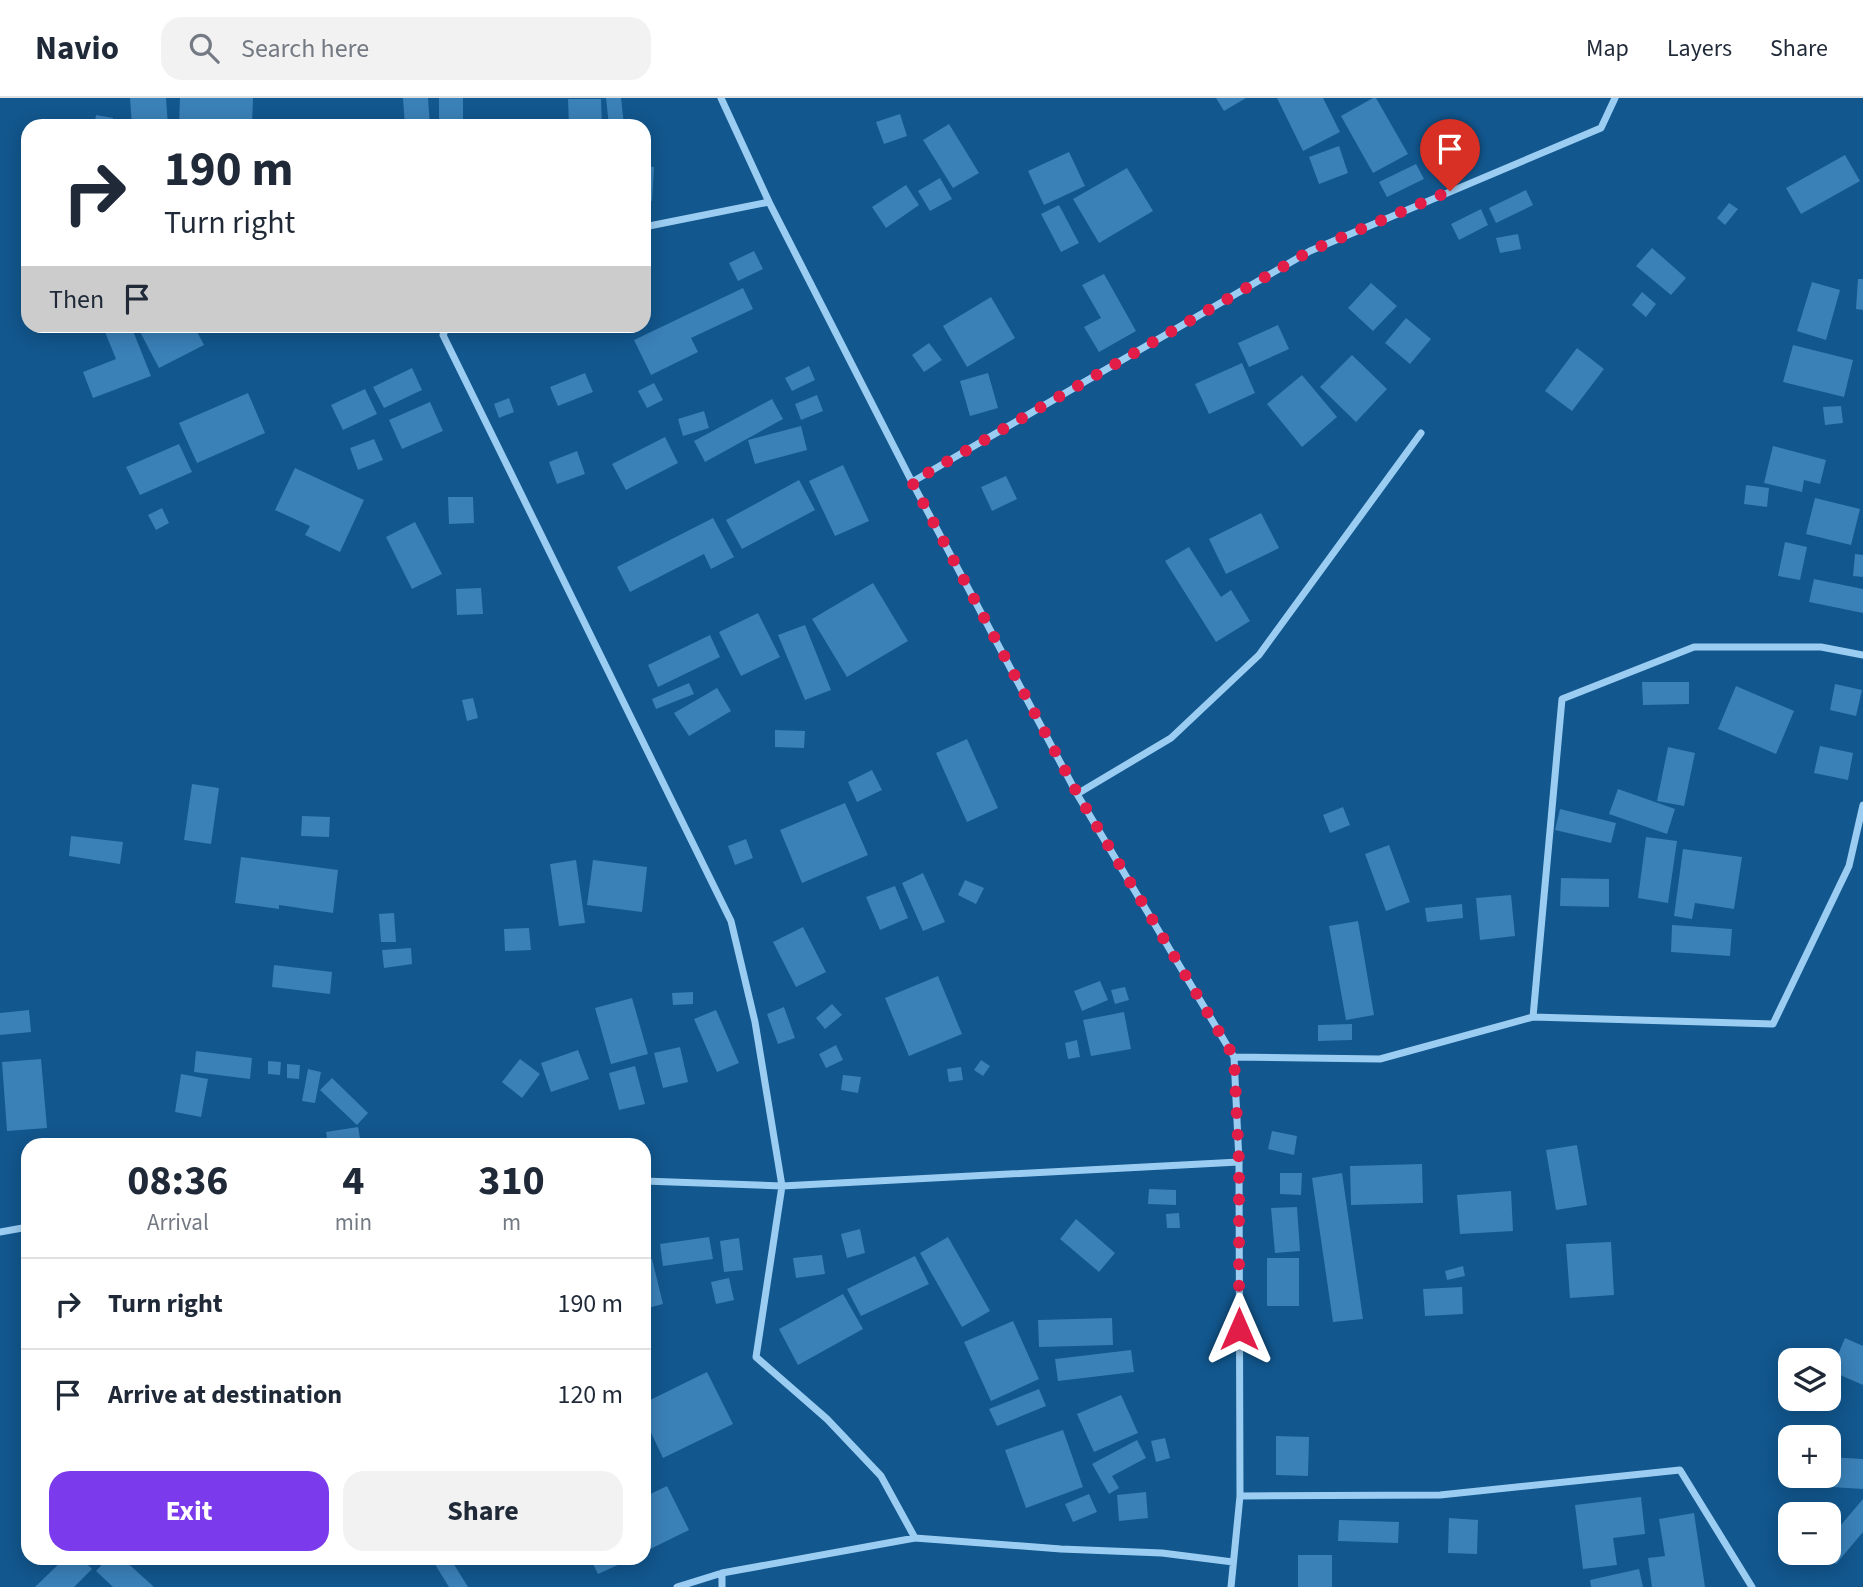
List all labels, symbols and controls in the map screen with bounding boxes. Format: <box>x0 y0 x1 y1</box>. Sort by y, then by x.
search box <box>161 17 651 80</box>
text: Navio <box>35 25 119 72</box>
icon: search <box>185 29 223 67</box>
text: Search here <box>241 30 369 67</box>
text: Map <box>1586 31 1629 66</box>
text: Layers <box>1667 31 1732 66</box>
text: Share <box>1770 31 1828 66</box>
pin <box>1420 119 1480 191</box>
icon: arrive <box>1431 130 1469 168</box>
text: 190 m <box>164 135 293 205</box>
icon: right <box>49 147 140 238</box>
text: Turn right <box>164 200 295 246</box>
icon: arrive <box>118 280 156 318</box>
text: Then <box>49 281 104 318</box>
text: 08:36 <box>127 1151 229 1211</box>
text: 4 <box>342 1151 364 1211</box>
text: 310 <box>478 1151 545 1211</box>
text: Arrival <box>147 1206 209 1239</box>
text: min <box>335 1206 372 1239</box>
text: m <box>502 1206 521 1239</box>
icon: right <box>49 1285 87 1323</box>
text: Turn right <box>108 1285 223 1322</box>
text: 190 m <box>557 1285 623 1322</box>
position arrow <box>1202 1292 1276 1366</box>
map controls <box>1778 1348 1841 1565</box>
button: layers <box>1778 1348 1841 1411</box>
icon: arrive <box>49 1376 87 1414</box>
text: Arrive at destination <box>108 1376 342 1413</box>
text: 120 m <box>557 1376 623 1413</box>
button: + <box>1778 1425 1841 1488</box>
button: Exit <box>49 1471 329 1551</box>
button: Share <box>343 1471 623 1551</box>
button: − <box>1778 1502 1841 1565</box>

